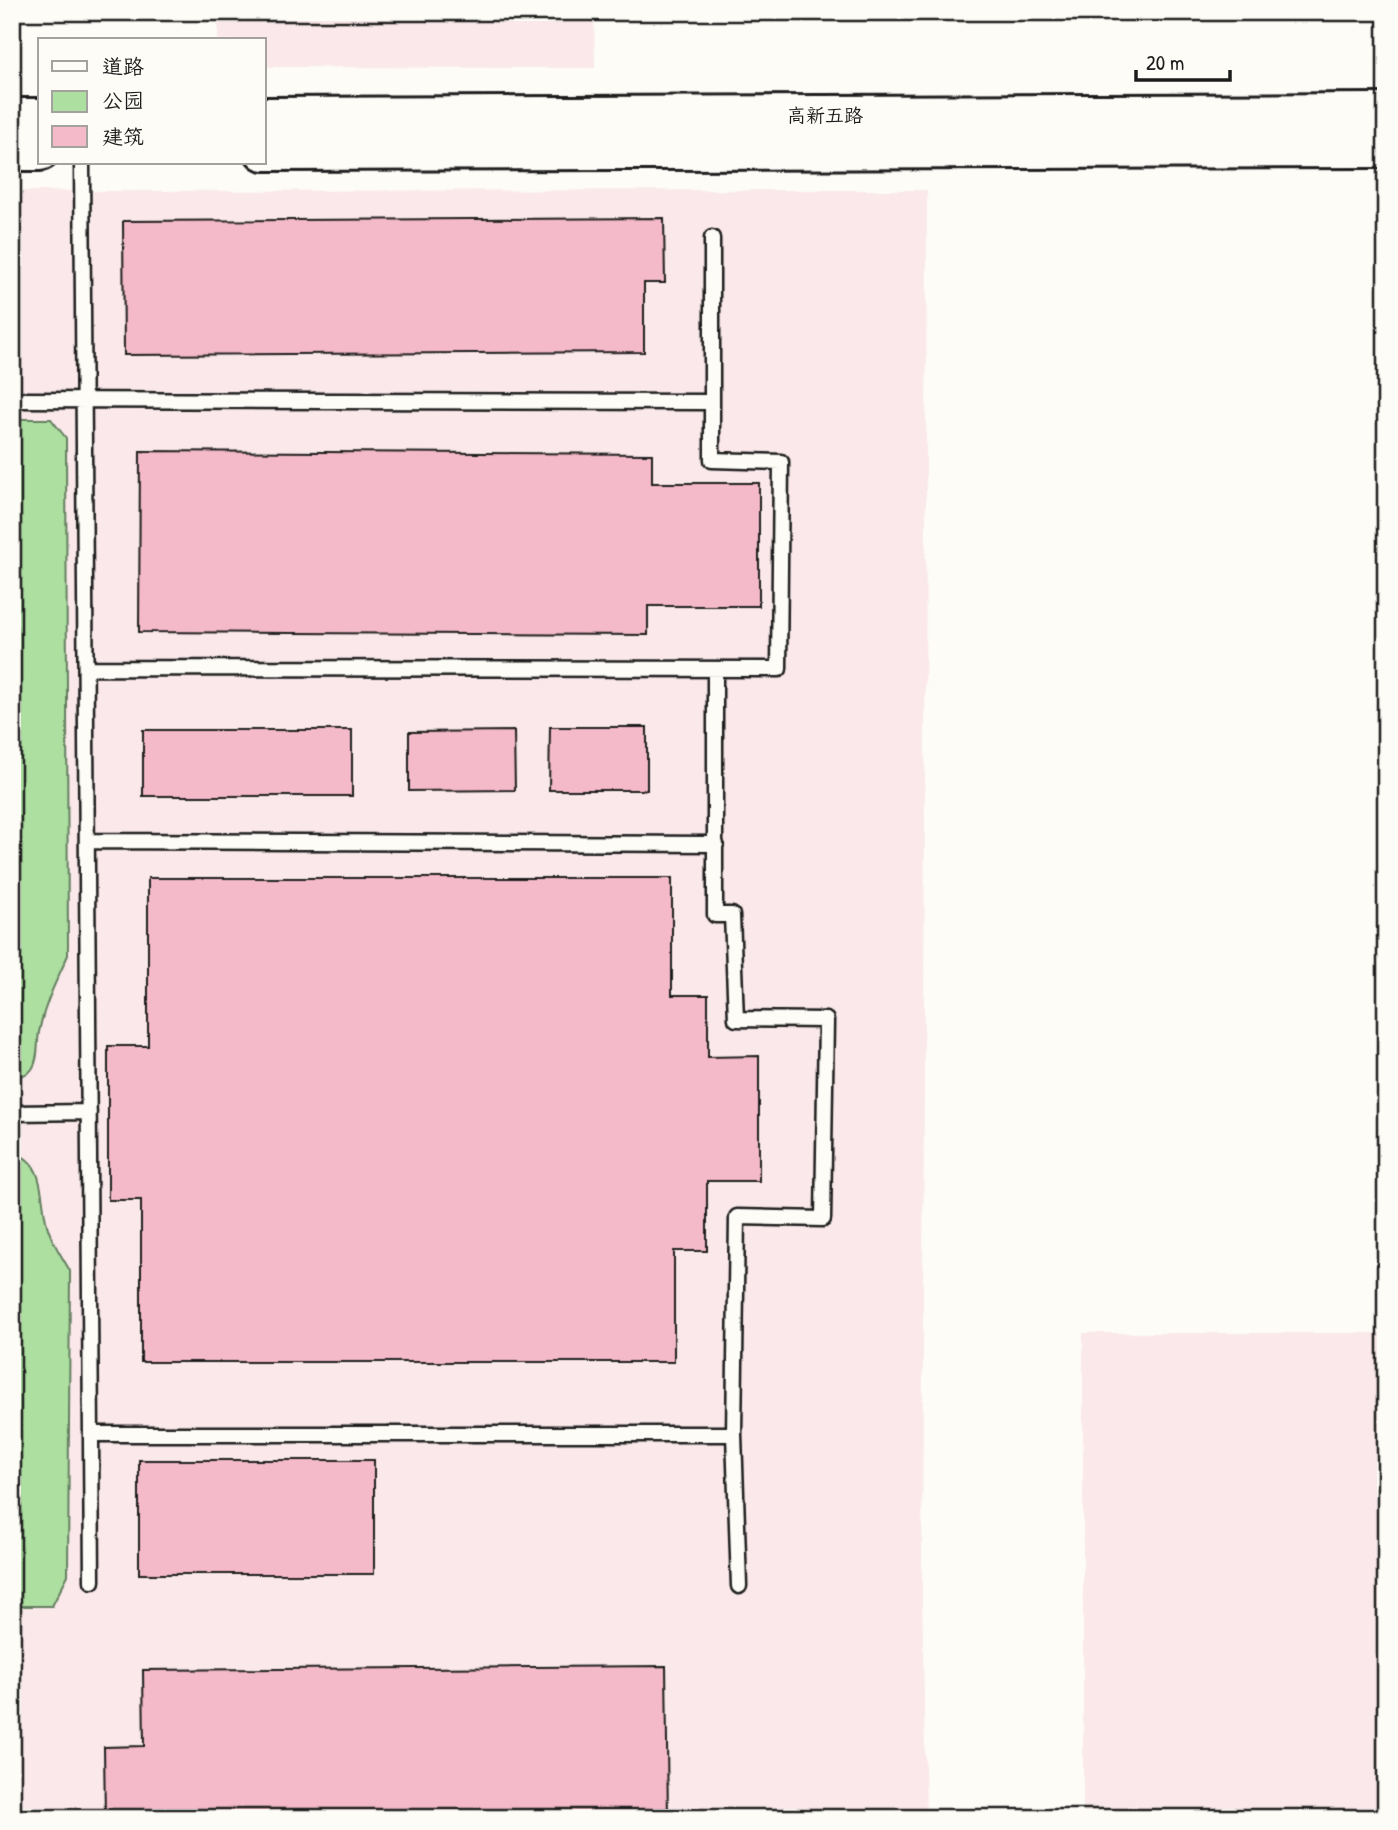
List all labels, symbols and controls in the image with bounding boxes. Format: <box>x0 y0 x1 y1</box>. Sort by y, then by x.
legend <box>38 38 266 164</box>
scale bar <box>1136 38 1230 82</box>
text: 20 m <box>1146 48 1184 77</box>
text: 道路 <box>102 52 144 81</box>
text: 公园 <box>102 86 144 115</box>
street label: 高新五路 <box>787 102 863 128</box>
text: 建筑 <box>102 122 144 151</box>

